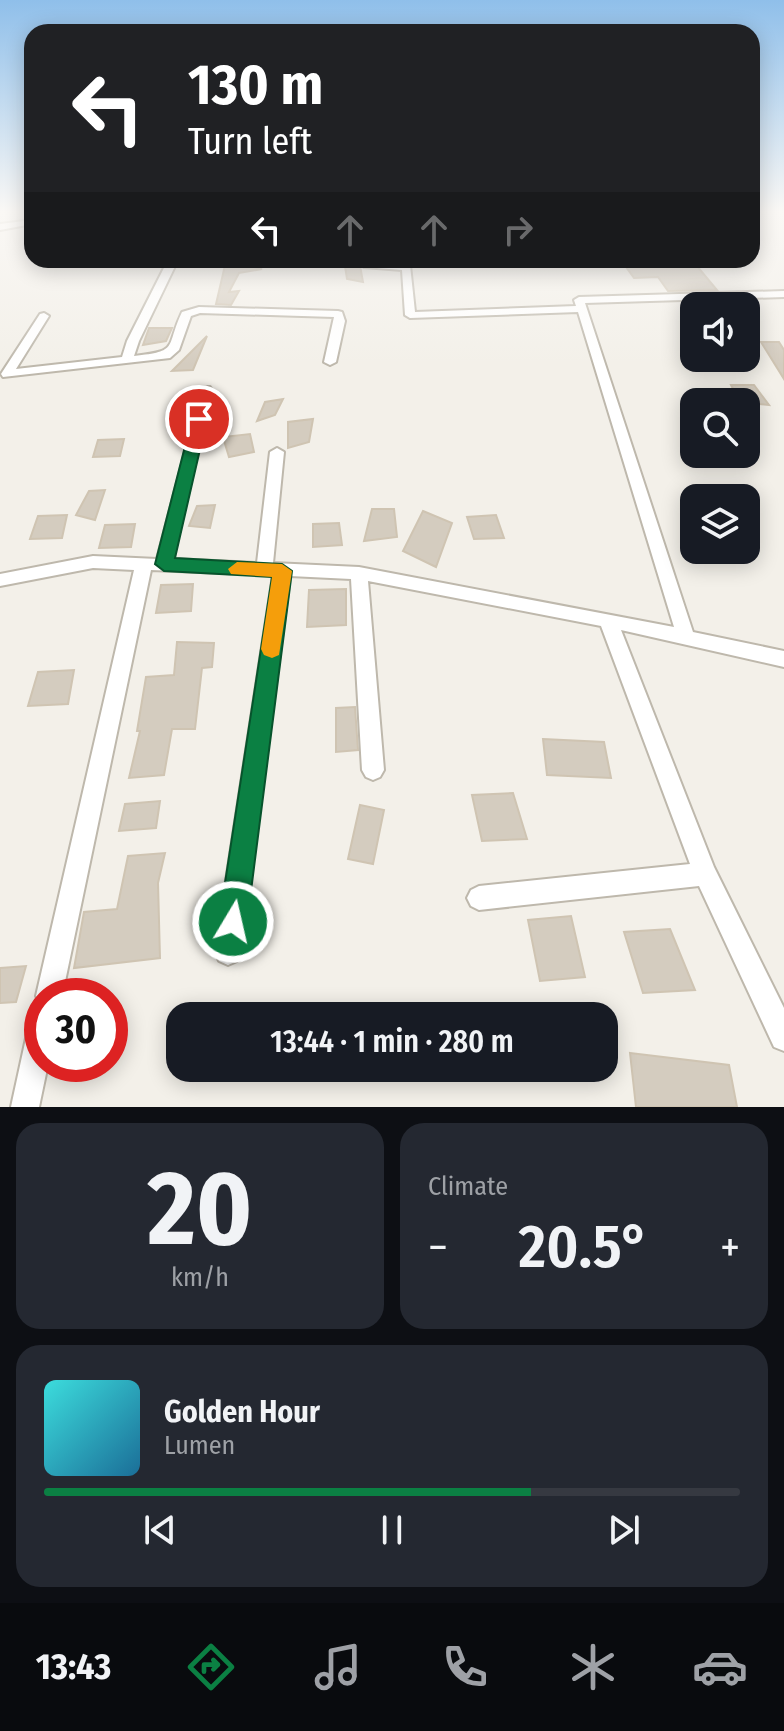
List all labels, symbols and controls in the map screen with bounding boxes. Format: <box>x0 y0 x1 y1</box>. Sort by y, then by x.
text: 130 m <box>188 52 323 119</box>
icon: left <box>56 56 160 160</box>
text: Turn left <box>188 120 312 164</box>
icon: left <box>244 208 288 252</box>
icon: ahead <box>328 208 372 252</box>
icon: ahead <box>412 208 456 252</box>
icon: right <box>496 208 540 252</box>
map controls <box>680 292 760 564</box>
button: sound <box>680 292 760 372</box>
pin <box>165 385 233 453</box>
button: search <box>680 388 760 468</box>
icon: arrive <box>177 397 221 441</box>
button: layers <box>680 484 760 564</box>
position arrow <box>191 880 275 964</box>
speed limit sign: 30 <box>24 978 128 1082</box>
text: 13:44 · 1 min · 280 m <box>270 1024 514 1060</box>
text: 20 <box>148 1147 252 1272</box>
text: Climate <box>428 1171 508 1202</box>
text: 20.5° <box>519 1211 649 1283</box>
text: − <box>428 1221 448 1274</box>
text: + <box>720 1221 740 1274</box>
text: km/h <box>171 1262 229 1293</box>
text: Golden Hour <box>164 1394 320 1430</box>
text: Lumen <box>164 1430 235 1461</box>
icon: previous <box>138 1508 182 1552</box>
icon: pause <box>370 1508 414 1552</box>
icon: next <box>602 1508 646 1552</box>
icon: directions <box>183 1639 239 1695</box>
icon: music <box>310 1639 366 1695</box>
icon: phone <box>437 1639 493 1695</box>
icon: climate <box>565 1639 621 1695</box>
icon: car <box>692 1639 748 1695</box>
text: 13:43 <box>36 1645 111 1689</box>

